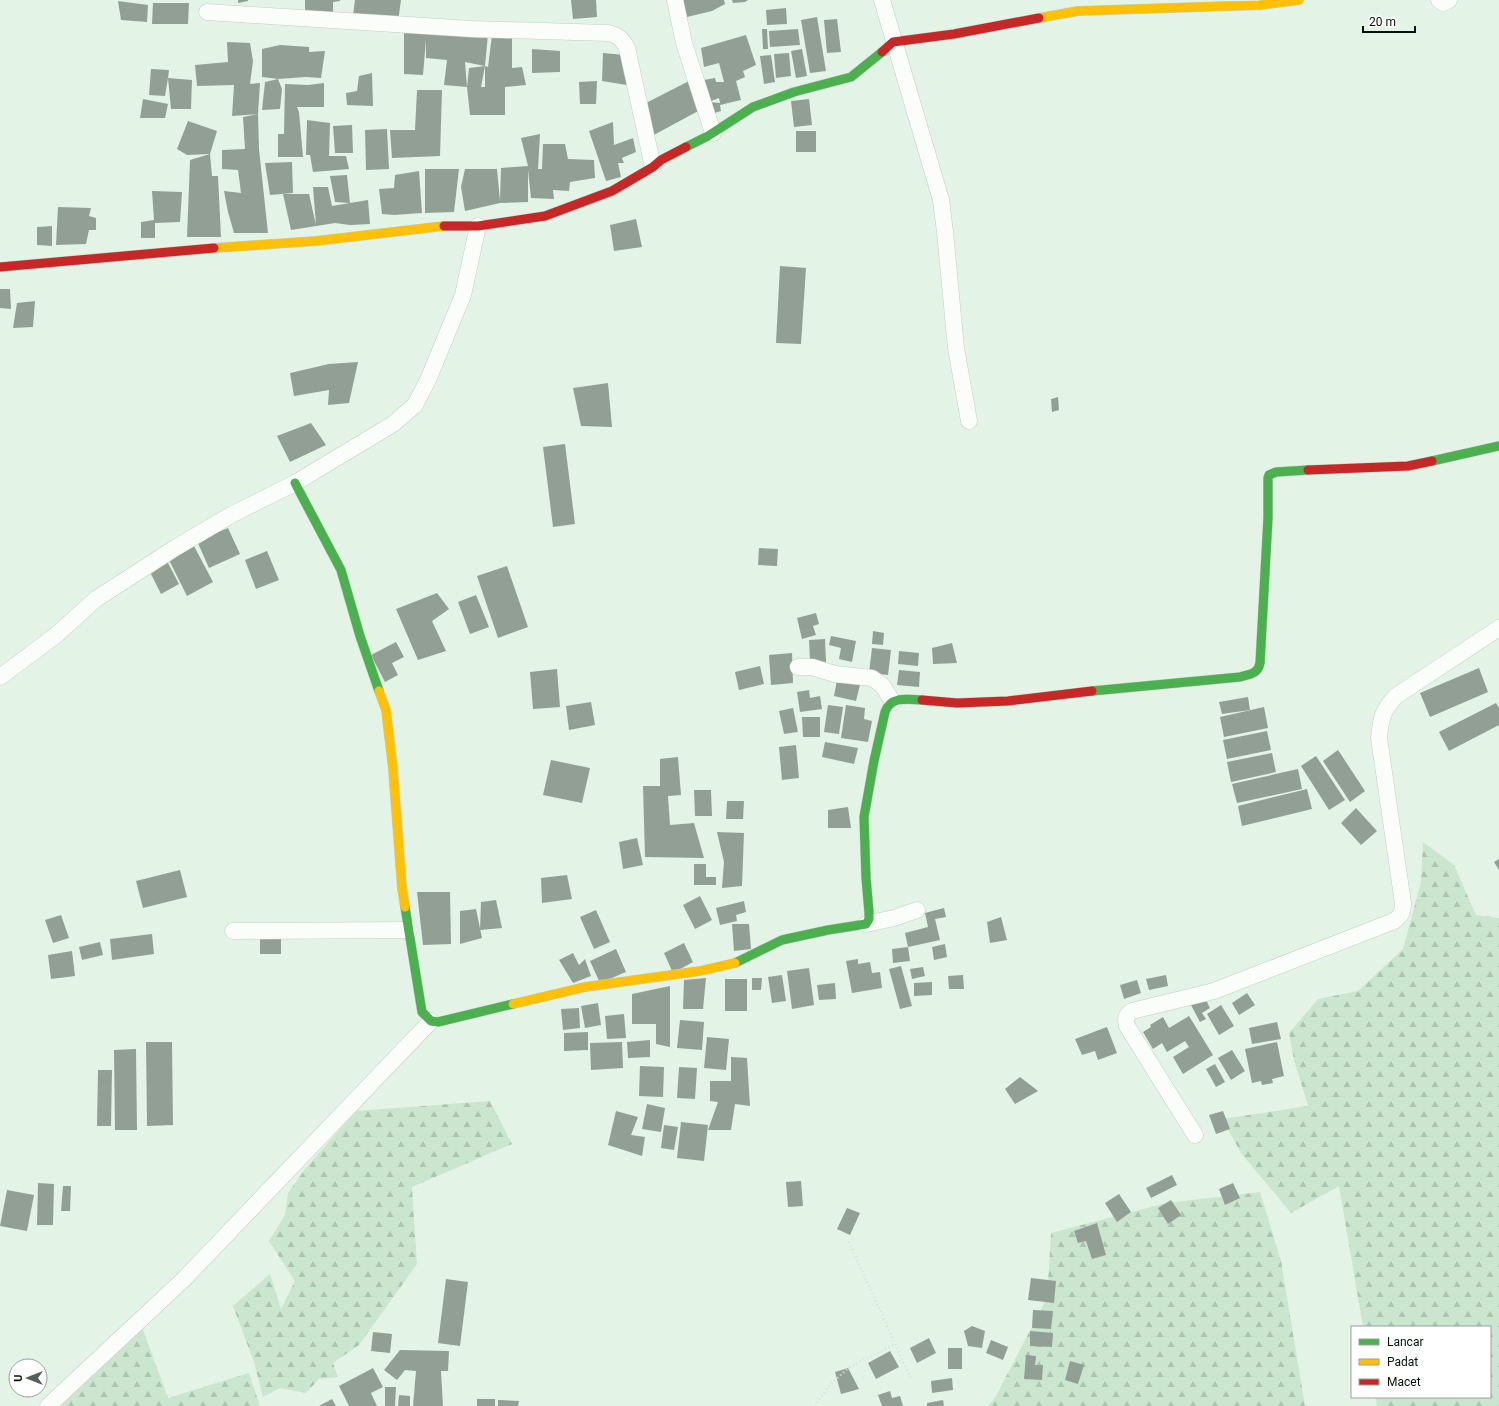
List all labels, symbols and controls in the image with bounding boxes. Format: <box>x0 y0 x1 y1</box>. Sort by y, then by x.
scale bar <box>1363 8 1415 34</box>
text: 20 m <box>1369 15 1396 29</box>
legend <box>1351 1326 1491 1398</box>
text: Lancar <box>1387 1335 1424 1349</box>
text: Padat <box>1387 1355 1418 1369</box>
north arrow <box>8 1358 48 1398</box>
text: U <box>12 1374 25 1382</box>
text: Macet <box>1387 1375 1421 1389</box>

